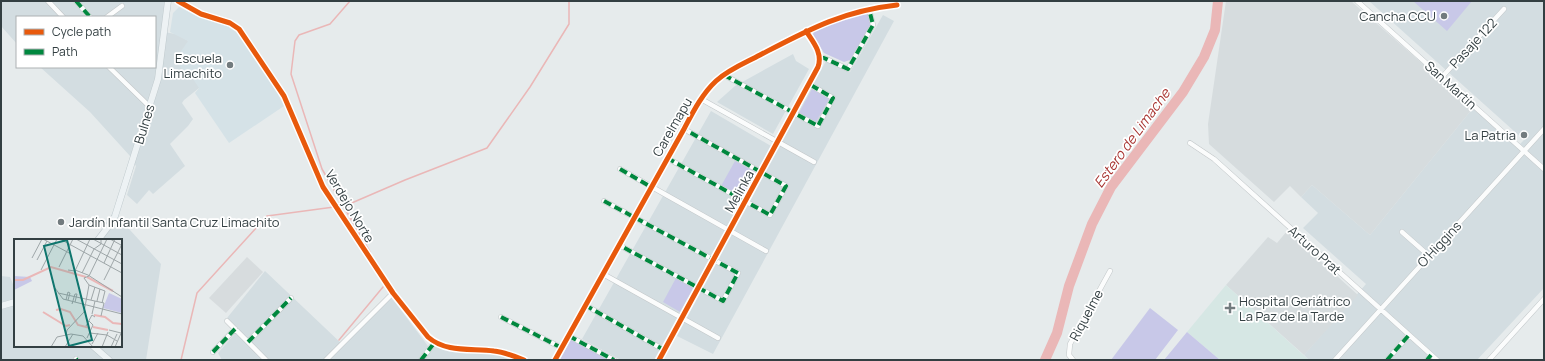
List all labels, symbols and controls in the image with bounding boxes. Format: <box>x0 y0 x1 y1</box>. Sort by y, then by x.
place label: Cancha CCU <box>1359 7 1436 25</box>
marker: Cancha CCU <box>1439 11 1449 21</box>
street label: Pasaje 122 <box>1445 14 1501 72</box>
legend <box>16 16 156 68</box>
text: Cycle path <box>52 23 111 40</box>
text: Path <box>52 43 78 60</box>
place label: Escuela Limachito <box>163 49 222 82</box>
street label: San Martín <box>1421 57 1481 113</box>
marker: Escuela Limachito <box>225 60 235 70</box>
water label: Estero de Limache <box>1089 84 1175 191</box>
street label: Carelmapu <box>648 94 696 160</box>
street label: Bulnes <box>129 102 159 146</box>
place label: La Patria <box>1465 126 1516 144</box>
marker: La Patria <box>1519 130 1529 140</box>
street label: Verdejo Norte <box>321 166 379 246</box>
street label: Melinka <box>720 167 758 215</box>
place label: Jardín Infantil Santa Cruz Limachito <box>69 213 280 231</box>
marker: Jardín Infantil Santa Cruz Limachito <box>56 217 66 227</box>
street label: O'Higgins <box>1413 217 1465 271</box>
street label: Arturo Prat <box>1285 221 1345 279</box>
inset map <box>14 239 122 347</box>
street label: Riquelme <box>1065 286 1107 344</box>
place label: Hospital Geriátrico La Paz de la Tarde <box>1239 292 1351 325</box>
marker: Hospital Geriátrico La Paz de la Tarde <box>1224 302 1236 314</box>

